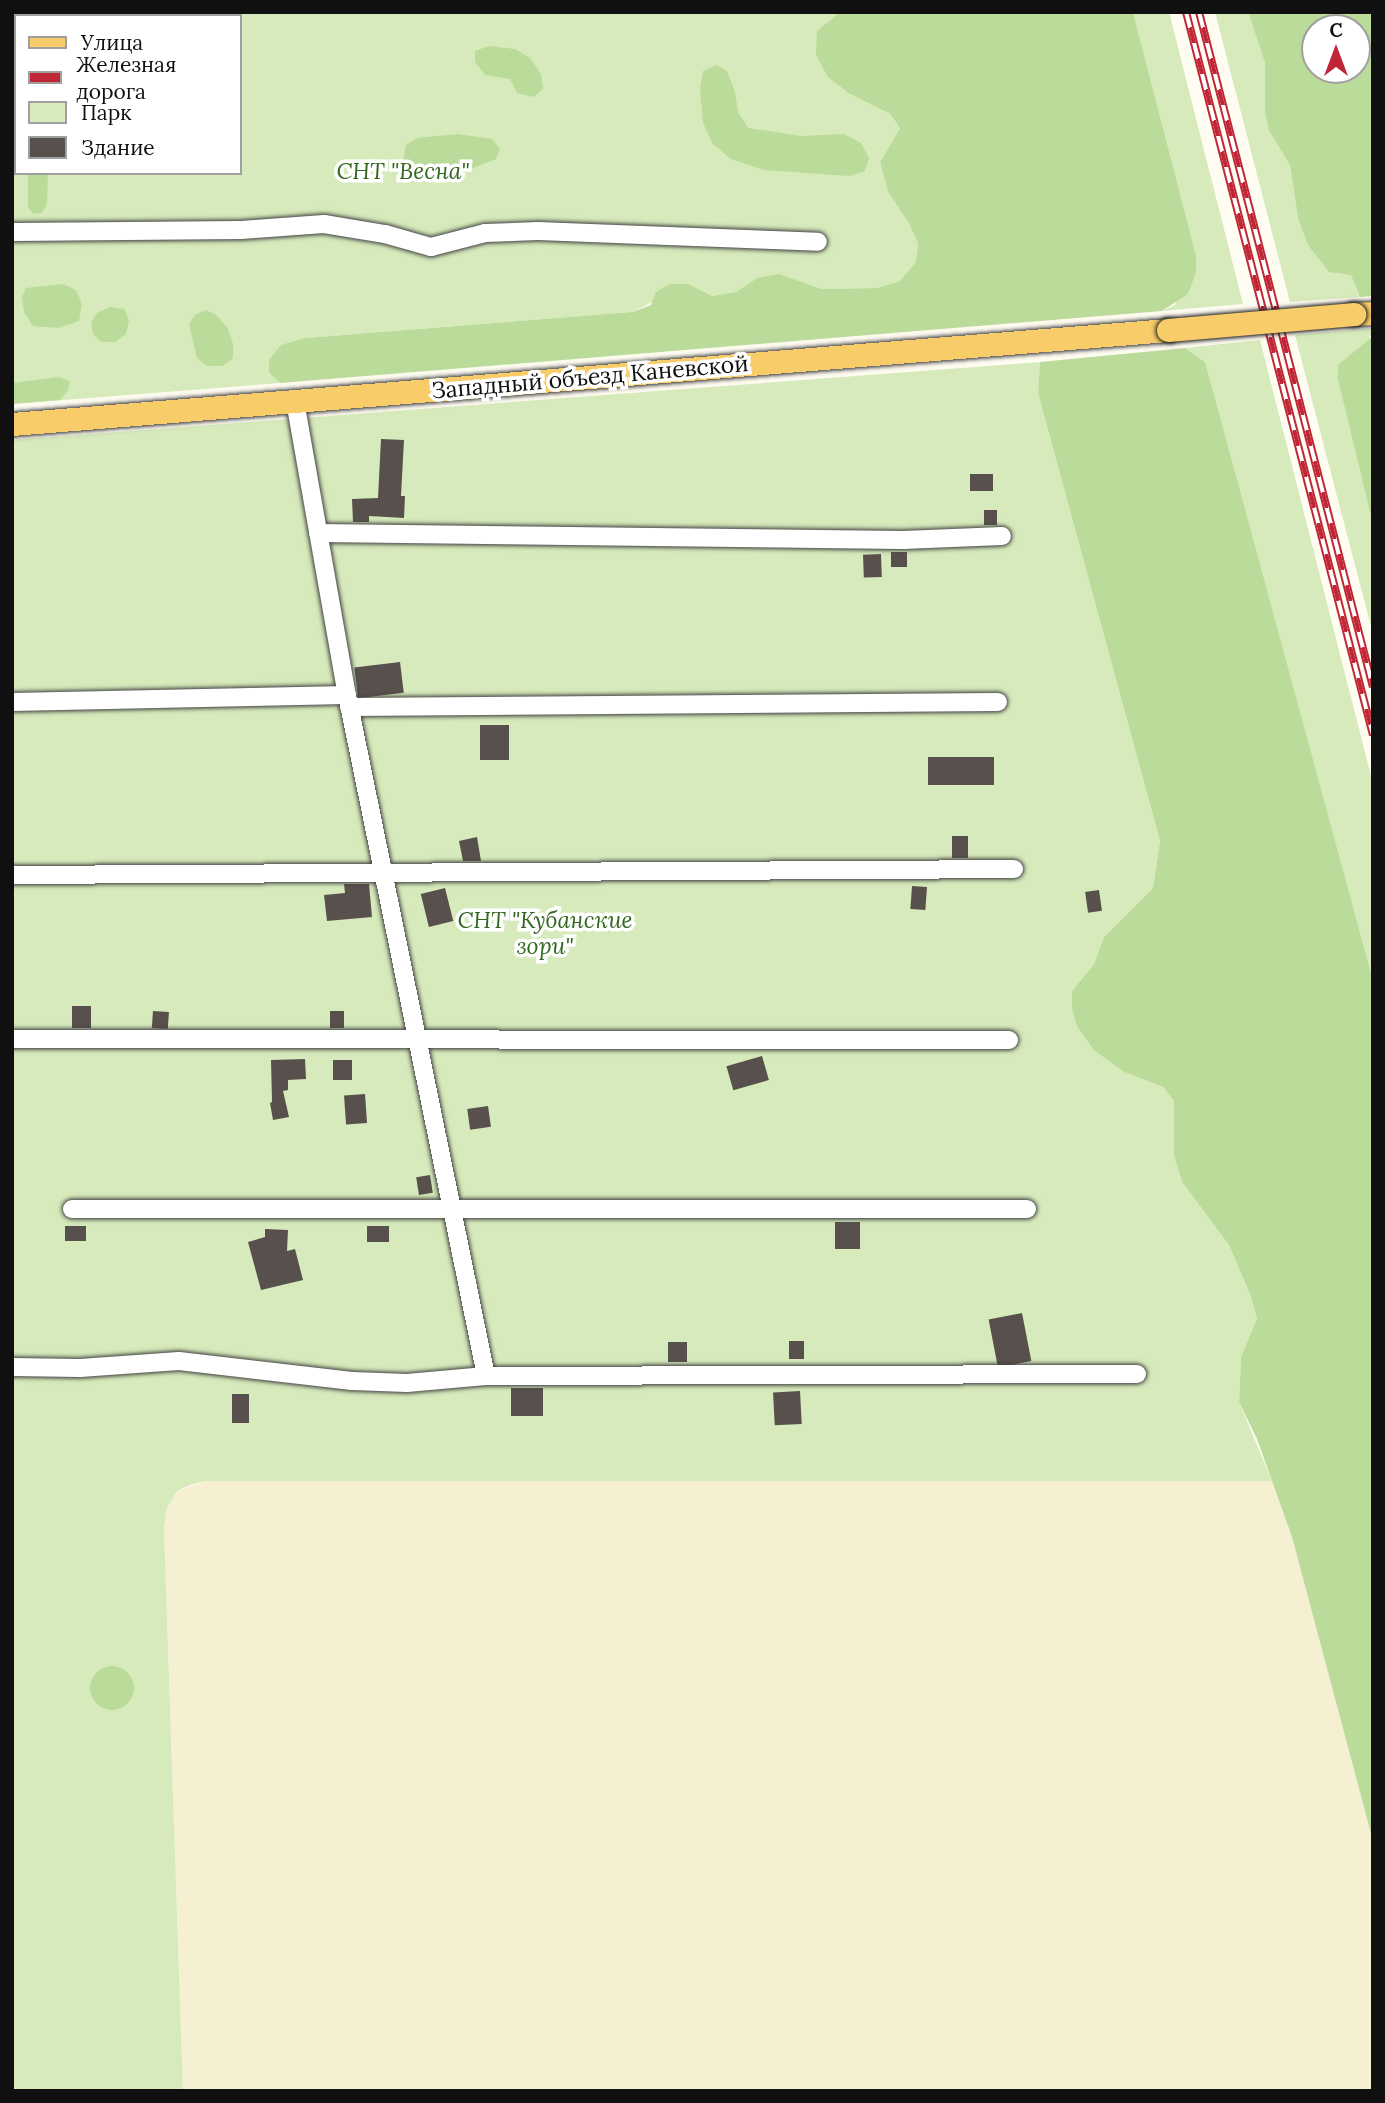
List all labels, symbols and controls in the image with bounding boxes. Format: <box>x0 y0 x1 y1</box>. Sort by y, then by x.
legend <box>14 14 242 175</box>
north arrow <box>1301 14 1371 84</box>
text: С <box>1329 18 1343 42</box>
text: Улица <box>81 29 143 56</box>
text: Железная дорога <box>76 51 176 105</box>
text: Парк <box>81 99 131 126</box>
text: Здание <box>81 134 155 161</box>
park label: СНТ "Весна" <box>337 157 469 185</box>
street label: Западный объезд Каневской <box>430 349 750 405</box>
park label: СНТ "Кубанские зори" <box>458 906 632 960</box>

